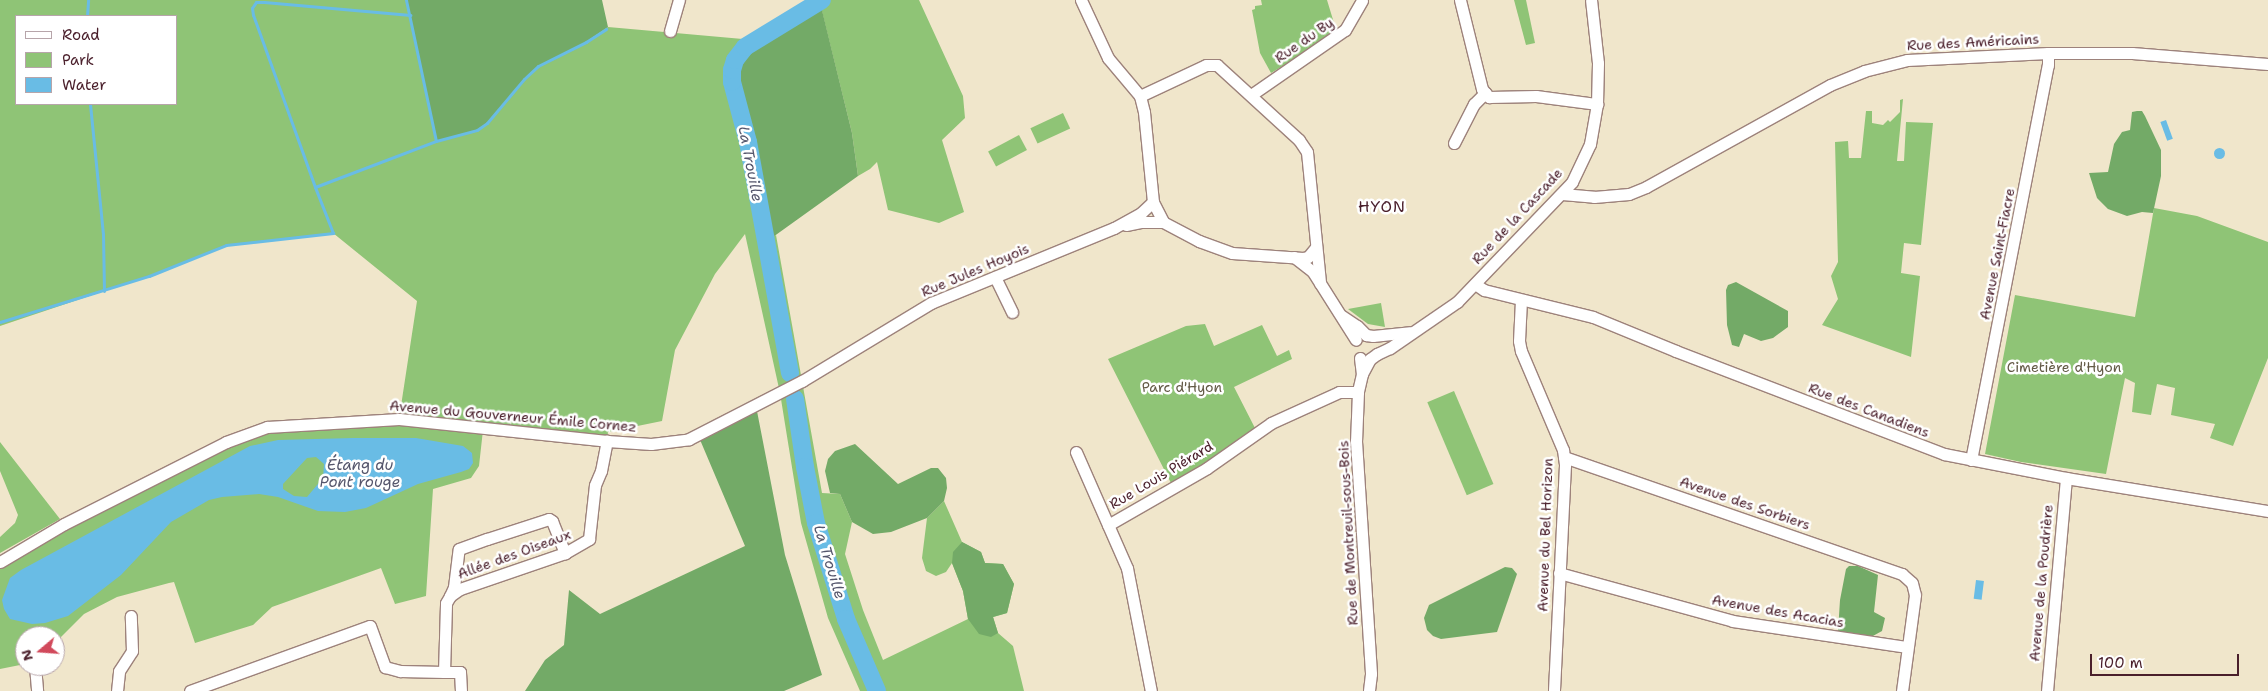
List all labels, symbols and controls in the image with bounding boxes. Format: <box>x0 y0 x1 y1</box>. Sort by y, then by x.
street label: Rue du By <box>1271 14 1337 66</box>
legend <box>15 15 178 105</box>
text: Road <box>62 25 100 45</box>
street label: Rue des Américains <box>1906 30 2040 54</box>
text: Park <box>62 50 94 70</box>
text: Water <box>62 75 106 95</box>
water label: La Trouille <box>734 125 766 203</box>
street label: Rue de la Cascade <box>1468 165 1566 267</box>
street label: Avenue Saint-Fiacre <box>1976 187 2018 321</box>
district label: HYON <box>1357 197 1407 217</box>
street label: Rue Jules Hoyois <box>919 240 1031 300</box>
park label: Cimetière d'Hyon <box>2007 359 2121 375</box>
park label: Parc d'Hyon <box>1142 379 1222 395</box>
street label: Rue des Canadiens <box>1806 379 1932 441</box>
street label: Avenue du Gouverneur Émile Cornez <box>389 397 637 435</box>
street label: Rue Louis Piérard <box>1106 437 1216 513</box>
street label: Rue de Montreuil-sous-Bois <box>1335 440 1361 626</box>
water label: Étang du Pont rouge <box>320 456 400 491</box>
street label: Avenue du Bel Horizon <box>1534 458 1556 612</box>
street label: Avenue des Sorbiers <box>1678 473 1812 533</box>
street label: Avenue de la Poudrière <box>2026 504 2056 662</box>
water label: La Trouille <box>809 523 849 601</box>
street label: Allée des Oiseaux <box>455 526 573 582</box>
street label: Avenue des Acacias <box>1711 591 1845 631</box>
north arrow <box>15 626 65 676</box>
scale bar <box>2093 644 2242 676</box>
text: N <box>16 647 37 663</box>
text: 100 m <box>2098 653 2143 673</box>

